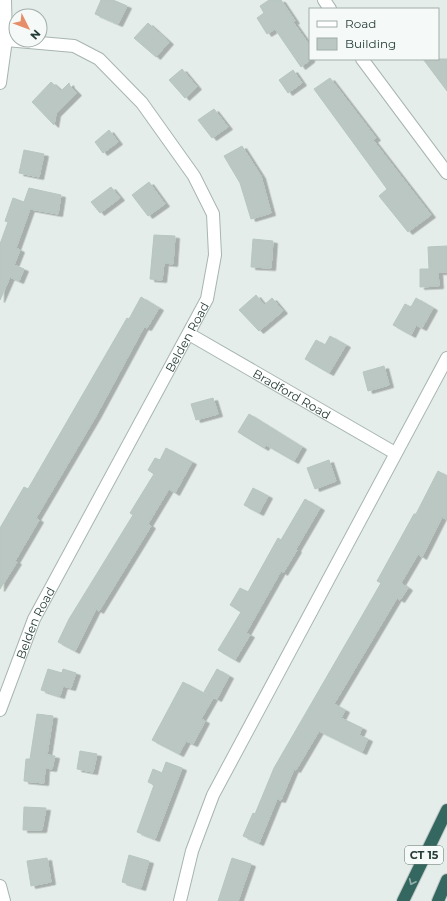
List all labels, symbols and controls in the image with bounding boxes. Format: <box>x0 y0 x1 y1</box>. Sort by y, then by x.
north arrow <box>8 8 48 48</box>
legend <box>309 8 439 60</box>
text: Road <box>345 16 376 31</box>
text: N <box>27 27 44 43</box>
text: Building <box>345 36 396 51</box>
street label: Belden Road <box>162 299 212 374</box>
street label: Bradford Road <box>250 365 334 422</box>
street label: Belden Road <box>12 584 58 661</box>
road number: CT 15 <box>405 846 443 864</box>
one-way arrow <box>409 878 417 886</box>

